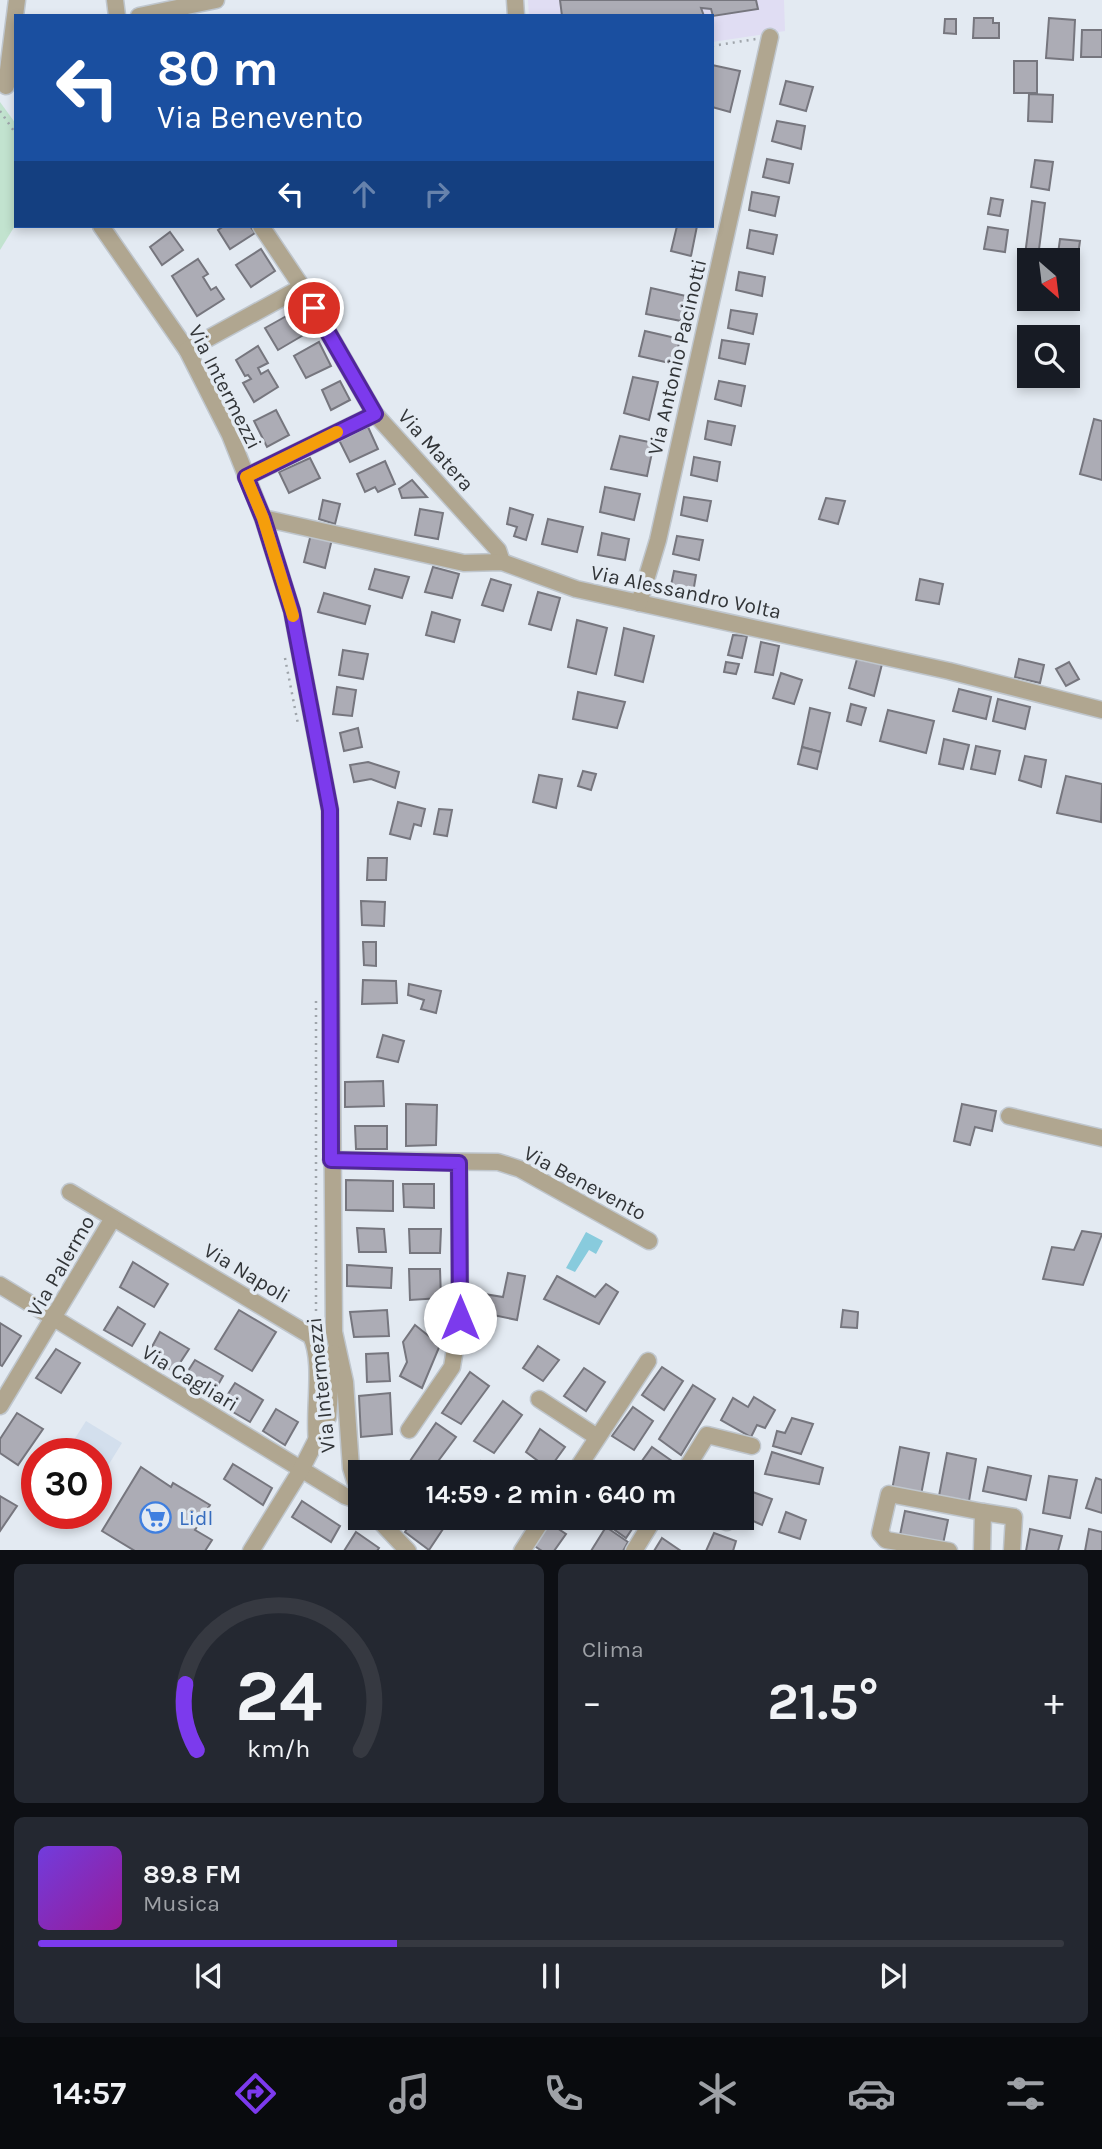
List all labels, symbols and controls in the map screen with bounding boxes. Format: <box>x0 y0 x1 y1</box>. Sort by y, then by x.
text: 80 m <box>157 40 279 97</box>
icon: left <box>42 42 133 133</box>
text: Via Benevento <box>157 99 363 136</box>
icon: left <box>272 175 310 213</box>
icon: ahead <box>345 175 383 213</box>
icon: right <box>418 175 456 213</box>
north arrow <box>1017 248 1080 312</box>
map controls <box>1017 248 1080 388</box>
street label: Via Antonio Pacinotti <box>643 257 711 457</box>
pin <box>284 278 344 338</box>
icon: arrive <box>295 289 333 327</box>
street label: Via Intermezzi <box>183 321 267 453</box>
button: search <box>1017 325 1080 388</box>
street label: Via Matera <box>393 404 479 496</box>
street label: Via Alessandro Volta <box>589 560 783 624</box>
street label: Via Benevento <box>520 1141 650 1225</box>
street label: Via Palermo <box>22 1211 100 1321</box>
street label: Via Napoli <box>199 1238 295 1308</box>
position arrow <box>423 1281 497 1355</box>
street label: Via Intermezzi <box>302 1316 340 1454</box>
street label: Via Cagliari <box>137 1340 243 1416</box>
speed limit sign: 30 <box>21 1438 112 1529</box>
text: 14:59 · 2 min · 640 m <box>426 1479 676 1510</box>
supermarket icon: Lidl <box>139 1501 173 1535</box>
place label: Lidl <box>179 1506 213 1530</box>
text: Clima <box>582 1636 644 1663</box>
text: 24 <box>235 1653 323 1738</box>
text: 21.5° <box>767 1671 879 1732</box>
text: − <box>582 1680 602 1725</box>
text: + <box>1044 1680 1064 1725</box>
text: km/h <box>247 1733 311 1762</box>
text: 89.8 FM <box>143 1859 242 1890</box>
text: Musica <box>143 1890 220 1917</box>
icon: previous <box>190 1957 228 1995</box>
icon: pause <box>532 1957 570 1995</box>
icon: next <box>874 1957 912 1995</box>
icon: directions <box>231 2069 280 2118</box>
icon: music <box>385 2069 434 2118</box>
icon: phone <box>539 2069 588 2118</box>
icon: climate <box>693 2069 742 2118</box>
icon: car <box>847 2069 896 2118</box>
icon: filters <box>1001 2069 1050 2118</box>
text: 14:57 <box>52 2075 126 2112</box>

